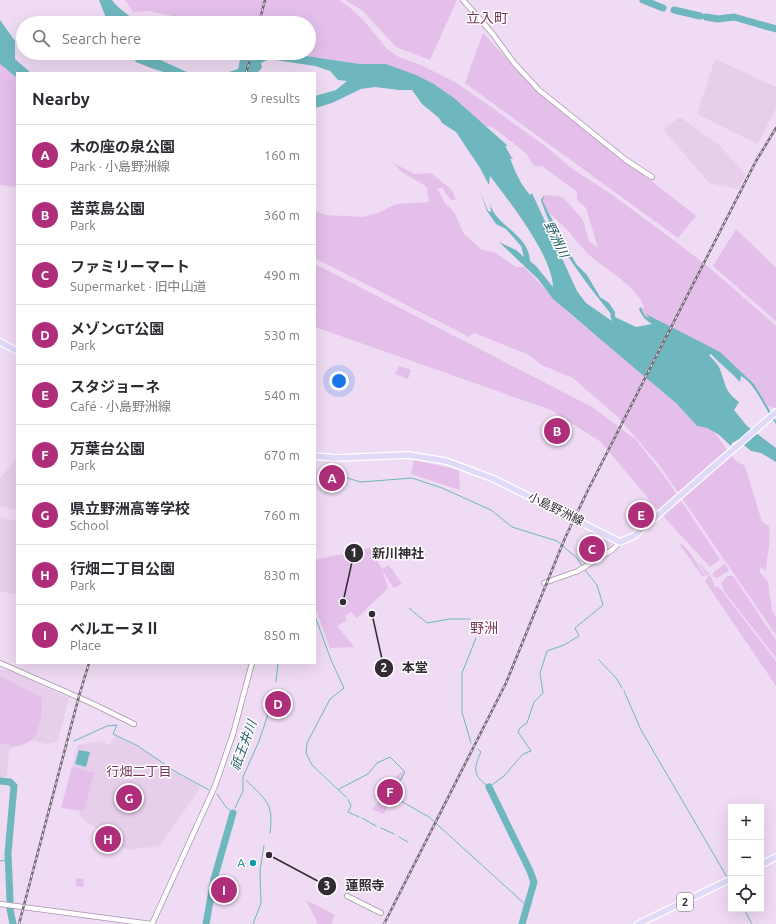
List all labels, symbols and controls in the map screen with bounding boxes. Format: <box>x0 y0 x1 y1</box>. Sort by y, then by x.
district label: 立入町 <box>466 10 508 26</box>
search box <box>16 16 316 60</box>
icon: search <box>30 27 52 49</box>
text: Search here <box>62 30 141 47</box>
text: Nearby <box>32 89 90 108</box>
text: 9 results <box>250 91 300 105</box>
text: 木の座の泉公園 <box>70 138 175 155</box>
text: A <box>40 148 50 162</box>
text: 160 m <box>264 148 300 162</box>
text: Park · 小島野洲線 <box>70 159 170 173</box>
text: 苦菜島公園 <box>70 200 145 217</box>
text: B <box>41 208 49 222</box>
text: 360 m <box>264 208 300 222</box>
text: Park <box>70 218 96 232</box>
water label: 野洲川 <box>542 218 573 261</box>
text: ファミリーマート <box>70 258 190 275</box>
text: C <box>41 268 49 282</box>
text: 490 m <box>264 268 300 282</box>
text: Supermarket · 旧中山道 <box>70 279 207 293</box>
text: メゾンGT公園 <box>70 320 164 337</box>
text: D <box>40 328 50 342</box>
text: 530 m <box>264 328 300 342</box>
text: Park <box>70 338 96 352</box>
your location <box>329 371 349 391</box>
text: スタジョーネ <box>70 378 160 395</box>
text: E <box>41 388 49 402</box>
text: 540 m <box>264 388 300 402</box>
text: Café · 小島野洲線 <box>70 399 171 413</box>
pin: B <box>544 416 570 446</box>
text: 万葉台公園 <box>70 440 145 457</box>
text: F <box>41 448 49 462</box>
text: 670 m <box>264 448 300 462</box>
text: Park <box>70 458 96 472</box>
pin: A <box>319 463 345 493</box>
street label: 小島野洲線 <box>526 490 586 528</box>
text: 県立野洲高等学校 <box>70 500 190 517</box>
pin: E <box>628 500 654 530</box>
text: G <box>41 508 50 522</box>
text: 760 m <box>264 508 300 522</box>
text: School <box>70 518 109 532</box>
pin: C <box>579 534 605 564</box>
callout: 新川神社 <box>344 541 432 566</box>
text: 1 <box>351 546 357 559</box>
text: 新川神社 <box>372 546 424 560</box>
text: 行畑二丁目公園 <box>70 560 175 577</box>
text: H <box>40 568 50 582</box>
text: 830 m <box>264 568 300 582</box>
text: Park <box>70 578 96 592</box>
text: ベルエーヌⅡ <box>70 620 160 637</box>
district label: 野洲 <box>470 620 498 636</box>
text: I <box>43 628 47 642</box>
text: 850 m <box>264 628 300 642</box>
text: Place <box>70 638 101 652</box>
callout: 本堂 <box>374 655 436 680</box>
text: 本堂 <box>402 660 428 674</box>
text: 2 <box>381 661 388 674</box>
pin: D <box>265 689 291 719</box>
water label: 祇王井川 <box>228 716 259 772</box>
district label: 行畑二丁目 <box>106 764 172 778</box>
pin: F <box>377 777 403 807</box>
pin: G <box>116 783 142 813</box>
map controls <box>728 804 764 912</box>
button: + <box>728 804 764 840</box>
pin: H <box>95 824 121 854</box>
button: − <box>728 840 764 876</box>
place label: A <box>237 856 245 869</box>
marker: A <box>248 858 258 868</box>
callout: 蓮照寺 <box>317 873 392 898</box>
pin: I <box>211 875 237 905</box>
button: locate <box>728 876 764 912</box>
text: 蓮照寺 <box>345 878 385 892</box>
text: 3 <box>324 879 330 892</box>
road number: 2 <box>677 893 693 911</box>

